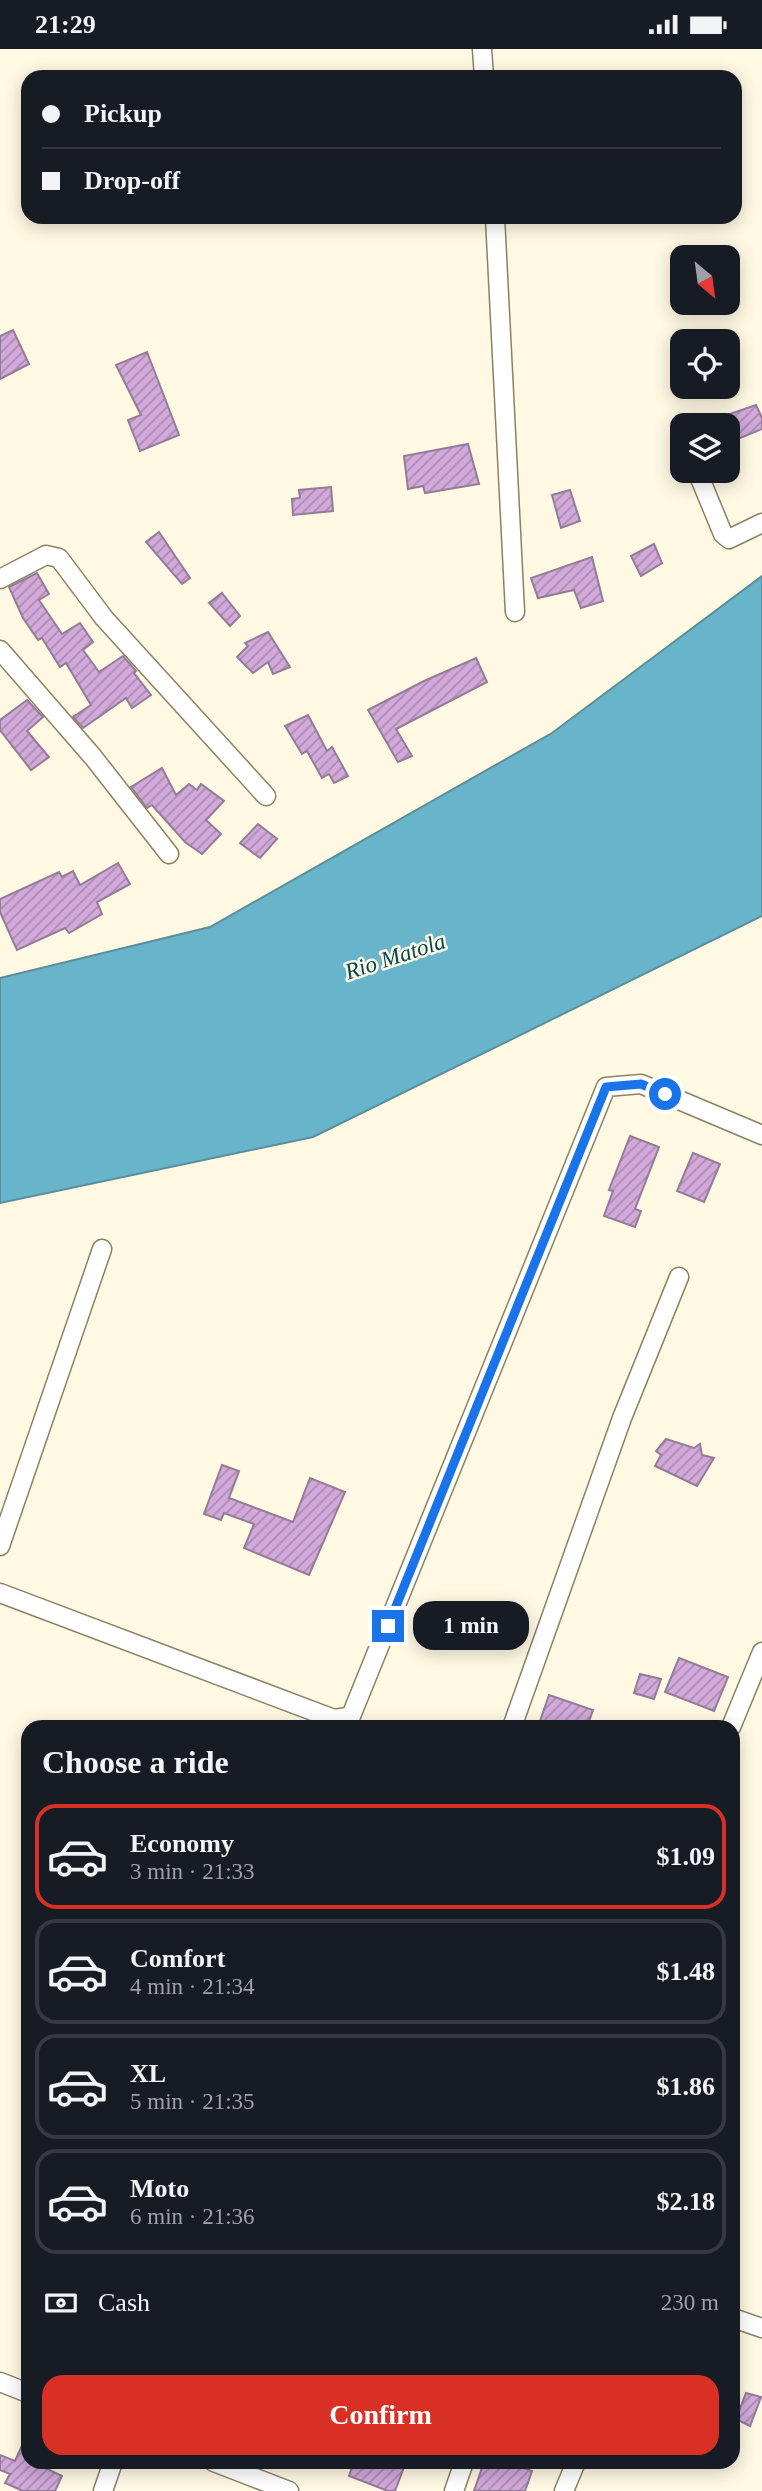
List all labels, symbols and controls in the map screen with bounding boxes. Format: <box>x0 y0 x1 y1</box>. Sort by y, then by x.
text: 21:29 <box>35 10 96 39</box>
text: Pickup <box>84 99 162 128</box>
text: Drop-off <box>84 166 180 195</box>
north arrow <box>670 245 740 315</box>
map controls <box>670 245 740 483</box>
button: locate <box>670 329 740 399</box>
button: layers <box>670 413 740 483</box>
water label: Rio Matola <box>341 928 449 985</box>
route start <box>649 1078 681 1110</box>
callout: 1 min <box>412 1601 528 1651</box>
route end <box>372 1610 404 1642</box>
text: 1 min <box>443 1613 499 1638</box>
text: Choose a ride <box>42 1744 229 1780</box>
icon: car <box>46 1825 109 1888</box>
text: Economy <box>130 1829 234 1858</box>
text: $1.09 <box>657 1842 715 1871</box>
text: 3 min · 21:33 <box>130 1859 255 1884</box>
icon: car <box>46 1940 109 2003</box>
text: Comfort <box>130 1944 225 1973</box>
text: $1.48 <box>657 1957 715 1986</box>
text: 4 min · 21:34 <box>130 1974 255 1999</box>
icon: car <box>46 2055 109 2118</box>
text: XL <box>130 2059 166 2088</box>
text: $1.86 <box>657 2072 715 2101</box>
text: 5 min · 21:35 <box>130 2089 255 2114</box>
icon: car <box>46 2170 109 2233</box>
text: Moto <box>130 2174 189 2203</box>
text: $2.18 <box>657 2187 715 2216</box>
text: 6 min · 21:36 <box>130 2204 255 2229</box>
icon: cash <box>42 2284 80 2322</box>
text: Cash <box>98 2288 150 2317</box>
text: 230 m <box>661 2290 719 2315</box>
button: Confirm <box>42 2375 719 2455</box>

